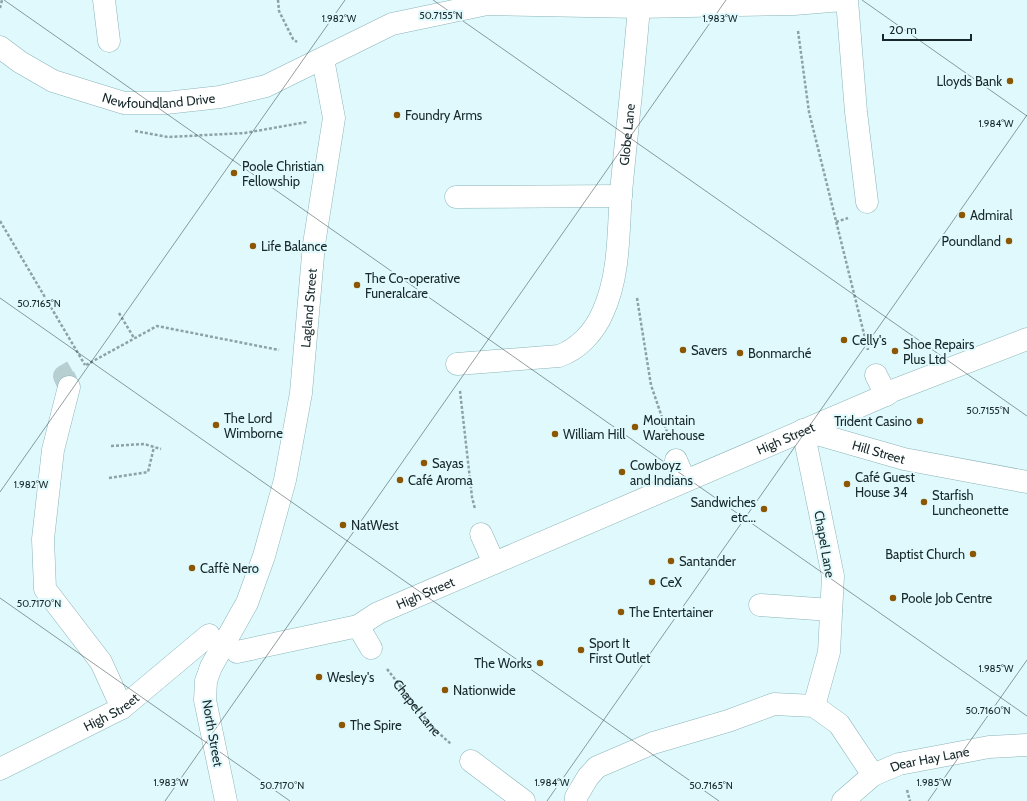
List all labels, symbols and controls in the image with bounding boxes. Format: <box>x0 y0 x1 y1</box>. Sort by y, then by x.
text: 50.7155°N <box>419 9 463 22</box>
text: 1.982°W <box>322 12 357 25</box>
text: 1.983°W <box>703 12 738 25</box>
scale bar <box>883 16 971 42</box>
text: 20 m <box>889 22 917 37</box>
place label: Lloyds Bank <box>936 73 1002 89</box>
marker: Lloyds Bank <box>1005 76 1015 86</box>
street label: Newfoundland Drive <box>100 89 216 112</box>
street label: Globe Lane <box>616 102 638 166</box>
place label: Foundry Arms <box>405 107 483 123</box>
marker: Foundry Arms <box>392 110 402 120</box>
text: 1.984°W <box>978 117 1014 130</box>
place label: Poole Christian Fellowship <box>242 158 324 189</box>
marker: Poole Christian Fellowship <box>229 168 239 178</box>
place label: Admiral <box>970 207 1013 223</box>
marker: Admiral <box>957 210 967 220</box>
place label: Poundland <box>941 233 1001 249</box>
marker: Poundland <box>1004 236 1014 246</box>
place label: Life Balance <box>261 238 327 254</box>
marker: Life Balance <box>248 241 258 251</box>
street label: Lagland Street <box>297 267 320 348</box>
place label: The Co-operative Funeralcare <box>365 270 461 301</box>
marker: The Co-operative Funeralcare <box>352 280 362 290</box>
text: 50.7165°N <box>17 297 61 310</box>
place label: Celly's <box>852 332 887 348</box>
marker: Celly's <box>839 335 849 345</box>
place label: Shoe Repairs Plus Ltd <box>903 336 975 367</box>
place label: Savers <box>691 342 728 358</box>
marker: Savers <box>678 345 688 355</box>
place label: Bonmarché <box>748 345 812 361</box>
marker: Shoe Repairs Plus Ltd <box>890 346 900 356</box>
marker: Bonmarché <box>735 348 745 358</box>
text: 50.7155°N <box>966 404 1010 417</box>
place label: The Lord Wimborne <box>224 410 283 441</box>
place label: Mountain Warehouse <box>643 412 705 443</box>
place label: Trident Casino <box>834 413 912 429</box>
marker: Trident Casino <box>915 416 925 426</box>
street label: High Street <box>754 418 818 458</box>
marker: The Lord Wimborne <box>211 420 221 430</box>
marker: Mountain Warehouse <box>630 422 640 432</box>
place label: William Hill <box>563 426 625 442</box>
marker: William Hill <box>550 429 560 439</box>
street label: Hill Street <box>850 437 908 467</box>
place label: Sayas <box>432 455 464 471</box>
place label: Cowboyz and Indians <box>630 457 694 488</box>
marker: Sayas <box>419 458 429 468</box>
marker: Cowboyz and Indians <box>617 467 627 477</box>
place label: Café Guest House 34 <box>855 469 915 500</box>
place label: Café Aroma <box>408 472 473 488</box>
marker: Café Aroma <box>395 475 405 485</box>
text: 1.982°W <box>14 478 49 491</box>
marker: Café Guest House 34 <box>842 479 852 489</box>
place label: Starfish Luncheonette <box>932 487 1009 518</box>
place label: Sandwiches etc... <box>691 494 757 525</box>
marker: Starfish Luncheonette <box>919 497 929 507</box>
marker: Sandwiches etc... <box>759 504 769 514</box>
street label: Chapel Lane <box>811 509 839 579</box>
place label: NatWest <box>351 517 399 533</box>
marker: NatWest <box>338 520 348 530</box>
place label: Baptist Church <box>885 546 965 562</box>
marker: Baptist Church <box>968 549 978 559</box>
place label: Santander <box>679 553 737 569</box>
marker: Santander <box>666 556 676 566</box>
place label: Caffè Nero <box>200 560 259 576</box>
marker: Caffè Nero <box>187 563 197 573</box>
street label: High Street <box>394 573 457 612</box>
place label: CeX <box>660 574 682 590</box>
marker: CeX <box>647 577 657 587</box>
place label: Poole Job Centre <box>901 590 993 606</box>
marker: Poole Job Centre <box>888 593 898 603</box>
text: 50.7170°N <box>17 597 61 610</box>
place label: The Entertainer <box>629 604 714 620</box>
marker: The Entertainer <box>616 607 626 617</box>
place label: Sport It First Outlet <box>589 635 651 666</box>
marker: Sport It First Outlet <box>576 645 586 655</box>
place label: The Works <box>474 655 533 671</box>
marker: The Works <box>535 658 545 668</box>
text: 1.985°W <box>979 662 1014 675</box>
place label: Wesley's <box>327 669 375 685</box>
marker: Wesley's <box>314 672 324 682</box>
street label: Chapel Lane <box>390 676 445 740</box>
place label: Nationwide <box>453 682 516 698</box>
marker: Nationwide <box>440 685 450 695</box>
street label: High Street <box>81 689 143 734</box>
street label: North Street <box>199 698 227 768</box>
text: 50.7160°N <box>965 704 1011 717</box>
place label: The Spire <box>350 717 402 733</box>
marker: The Spire <box>337 720 347 730</box>
street label: Dear Hay Lane <box>887 743 971 775</box>
text: 1.983°W <box>154 776 189 789</box>
text: 1.984°W <box>534 776 570 789</box>
text: 1.985°W <box>917 776 952 789</box>
text: 50.7170°N <box>260 779 304 792</box>
text: 50.7165°N <box>689 779 733 792</box>

